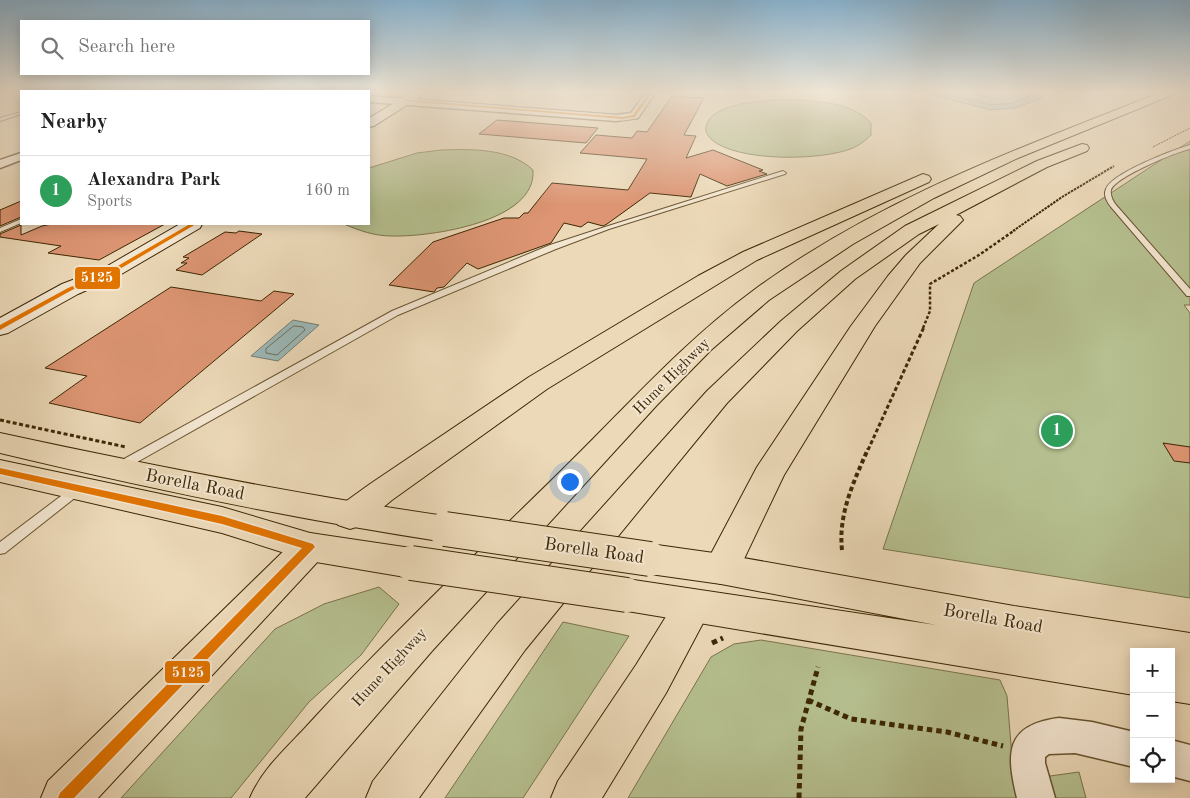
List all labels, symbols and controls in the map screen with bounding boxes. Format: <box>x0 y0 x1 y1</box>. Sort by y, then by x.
search box <box>20 20 370 75</box>
icon: search <box>38 34 66 62</box>
text: Search here <box>78 38 175 57</box>
text: Nearby <box>40 112 108 133</box>
text: Alexandra Park <box>87 171 221 190</box>
text: 1 <box>51 183 61 199</box>
text: 160 m <box>305 183 350 199</box>
text: Sports <box>87 194 132 210</box>
line badge: 5125 <box>74 266 121 290</box>
text: 5125 <box>81 271 113 285</box>
street label: Hume Highway <box>631 336 713 418</box>
pin: 1 <box>1041 412 1073 450</box>
street label: Borella Road <box>144 467 246 503</box>
your location <box>557 469 583 495</box>
street label: Borella Road <box>543 535 645 567</box>
street label: Borella Road <box>942 601 1044 637</box>
street label: Hume Highway <box>350 626 430 710</box>
map controls <box>1130 648 1175 783</box>
button: + <box>1130 648 1175 693</box>
line badge: 5125 <box>164 660 211 684</box>
text: 5125 <box>172 666 204 680</box>
button: − <box>1130 693 1175 738</box>
button: locate <box>1130 738 1175 783</box>

